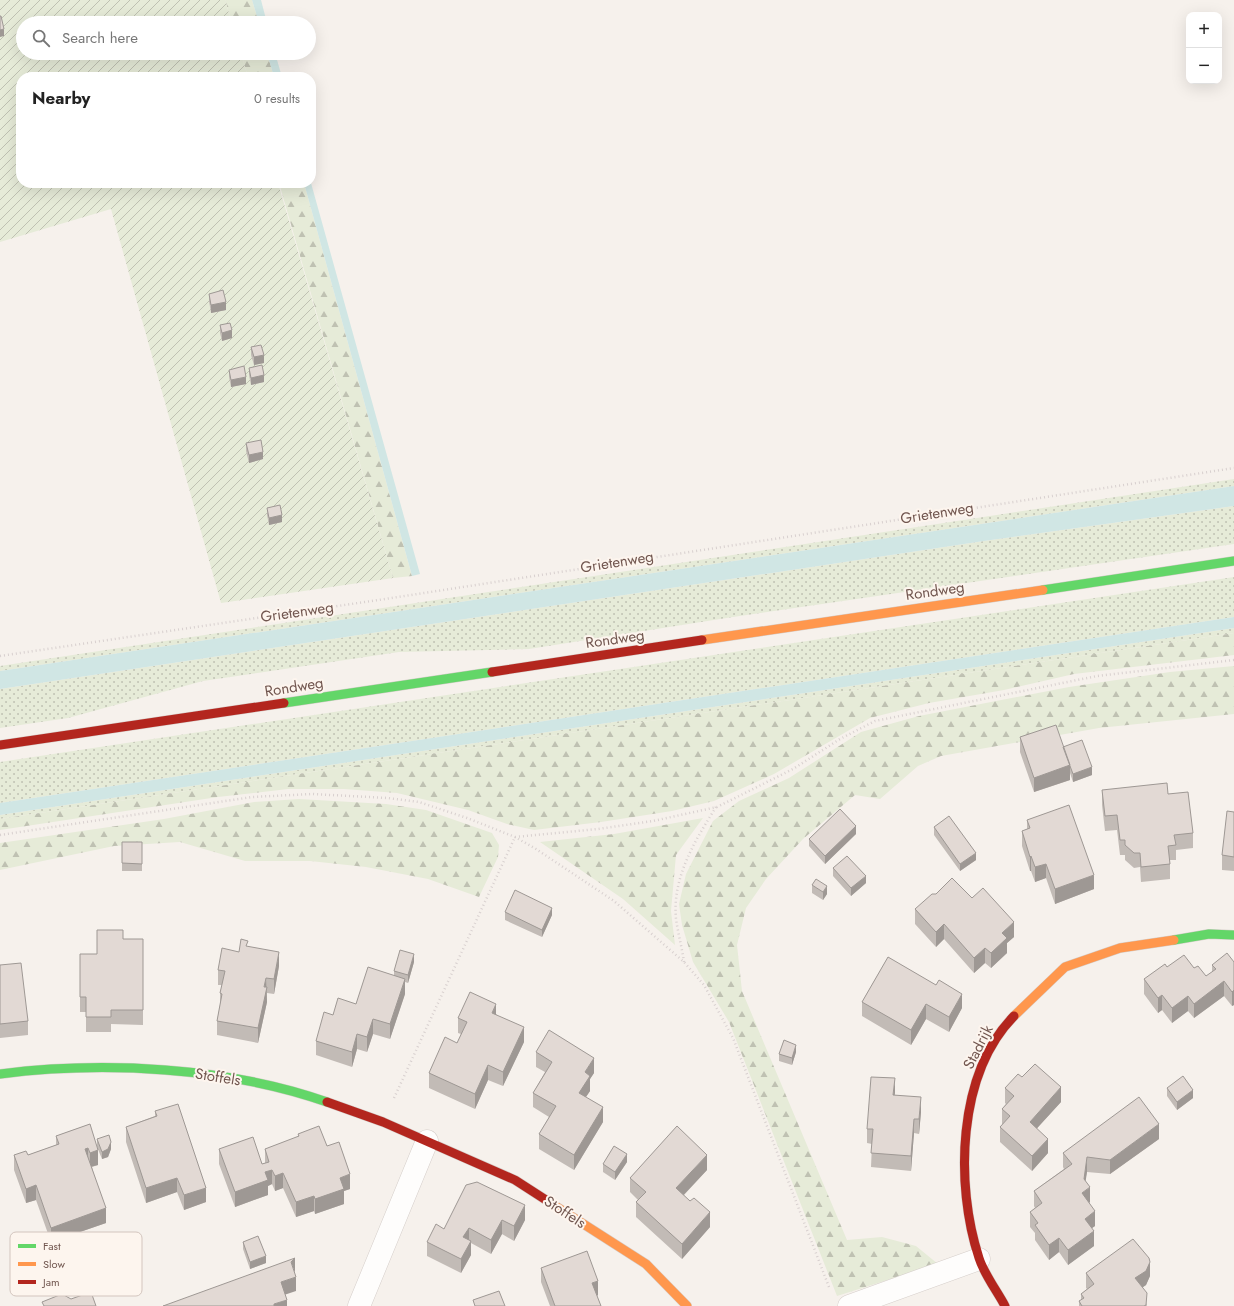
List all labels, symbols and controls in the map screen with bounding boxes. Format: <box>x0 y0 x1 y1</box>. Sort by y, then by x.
map controls <box>1186 12 1222 84</box>
button: + <box>1186 12 1222 48</box>
search box <box>16 16 316 60</box>
icon: search <box>30 27 52 49</box>
text: Search here <box>62 27 138 49</box>
button: − <box>1186 48 1222 84</box>
text: Nearby <box>32 86 90 110</box>
text: 0 results <box>254 89 300 108</box>
street label: Grietenweg <box>899 496 975 530</box>
street label: Grietenweg <box>579 545 655 579</box>
street label: Rondweg <box>904 576 966 606</box>
street label: Grietenweg <box>259 596 335 628</box>
street label: Rondweg <box>584 624 646 654</box>
street label: Rondweg <box>263 671 325 703</box>
street label: Stadrijk <box>958 1021 999 1073</box>
street label: Stoffels <box>194 1063 242 1091</box>
street label: Stoffels <box>540 1190 590 1234</box>
legend <box>10 1232 142 1296</box>
text: Fast <box>43 1238 61 1254</box>
text: Slow <box>43 1256 65 1272</box>
text: Jam <box>41 1274 60 1290</box>

